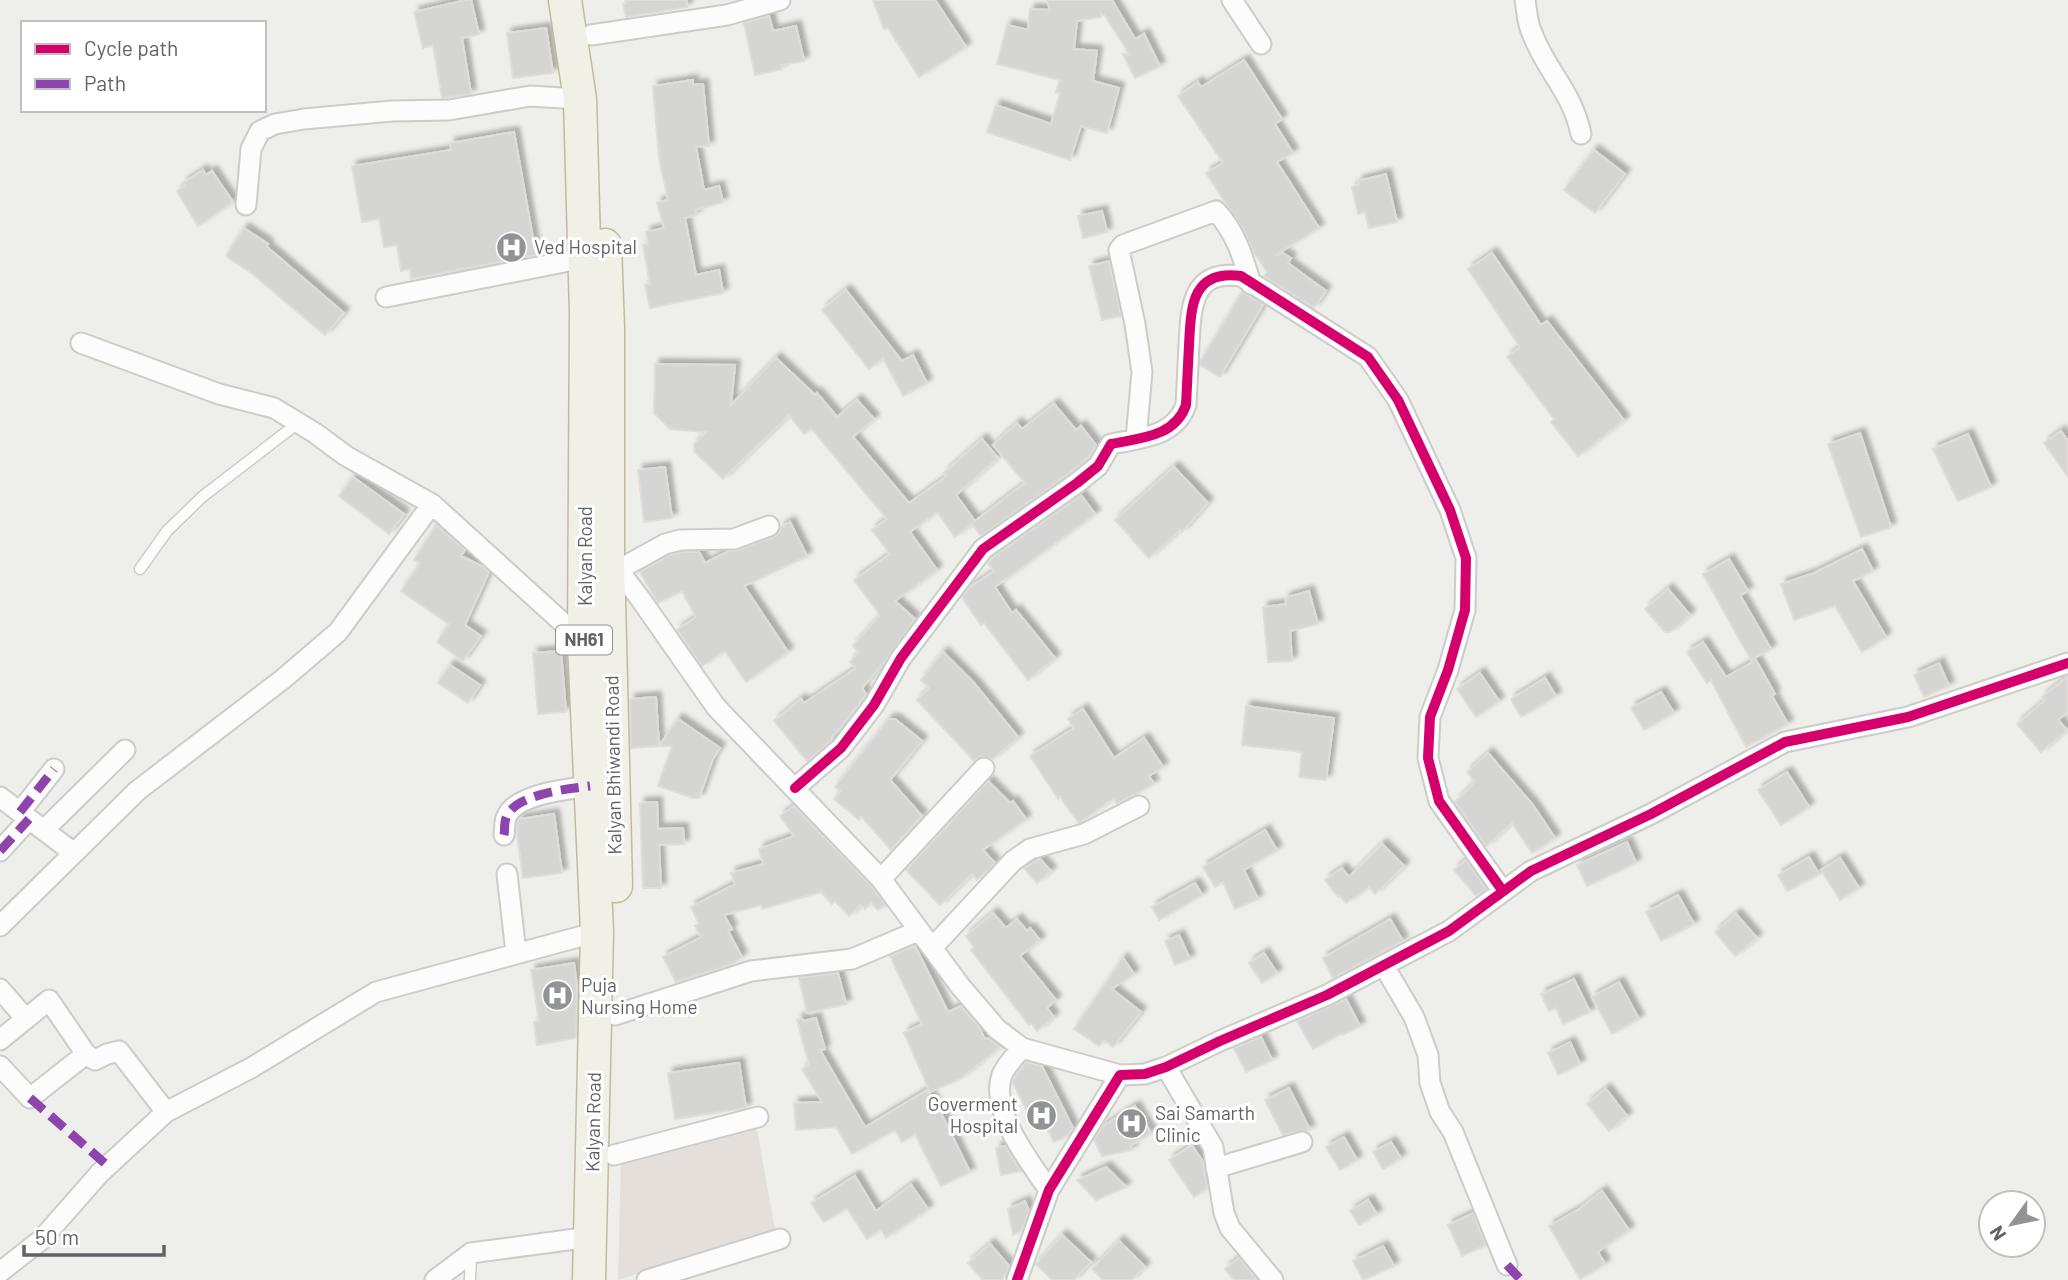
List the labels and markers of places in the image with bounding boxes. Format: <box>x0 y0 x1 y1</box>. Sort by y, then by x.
hospital icon: Ved Hospital <box>494 230 528 264</box>
place label: Ved Hospital <box>534 235 637 258</box>
place label: Puja Nursing Home <box>581 973 698 1018</box>
hospital icon: Puja Nursing Home <box>541 979 575 1013</box>
place label: Goverment Hospital <box>928 1092 1018 1137</box>
hospital icon: Goverment Hospital <box>1024 1098 1058 1132</box>
place label: Sai Samarth Clinic <box>1155 1101 1255 1146</box>
hospital icon: Sai Samarth Clinic <box>1115 1107 1149 1141</box>

